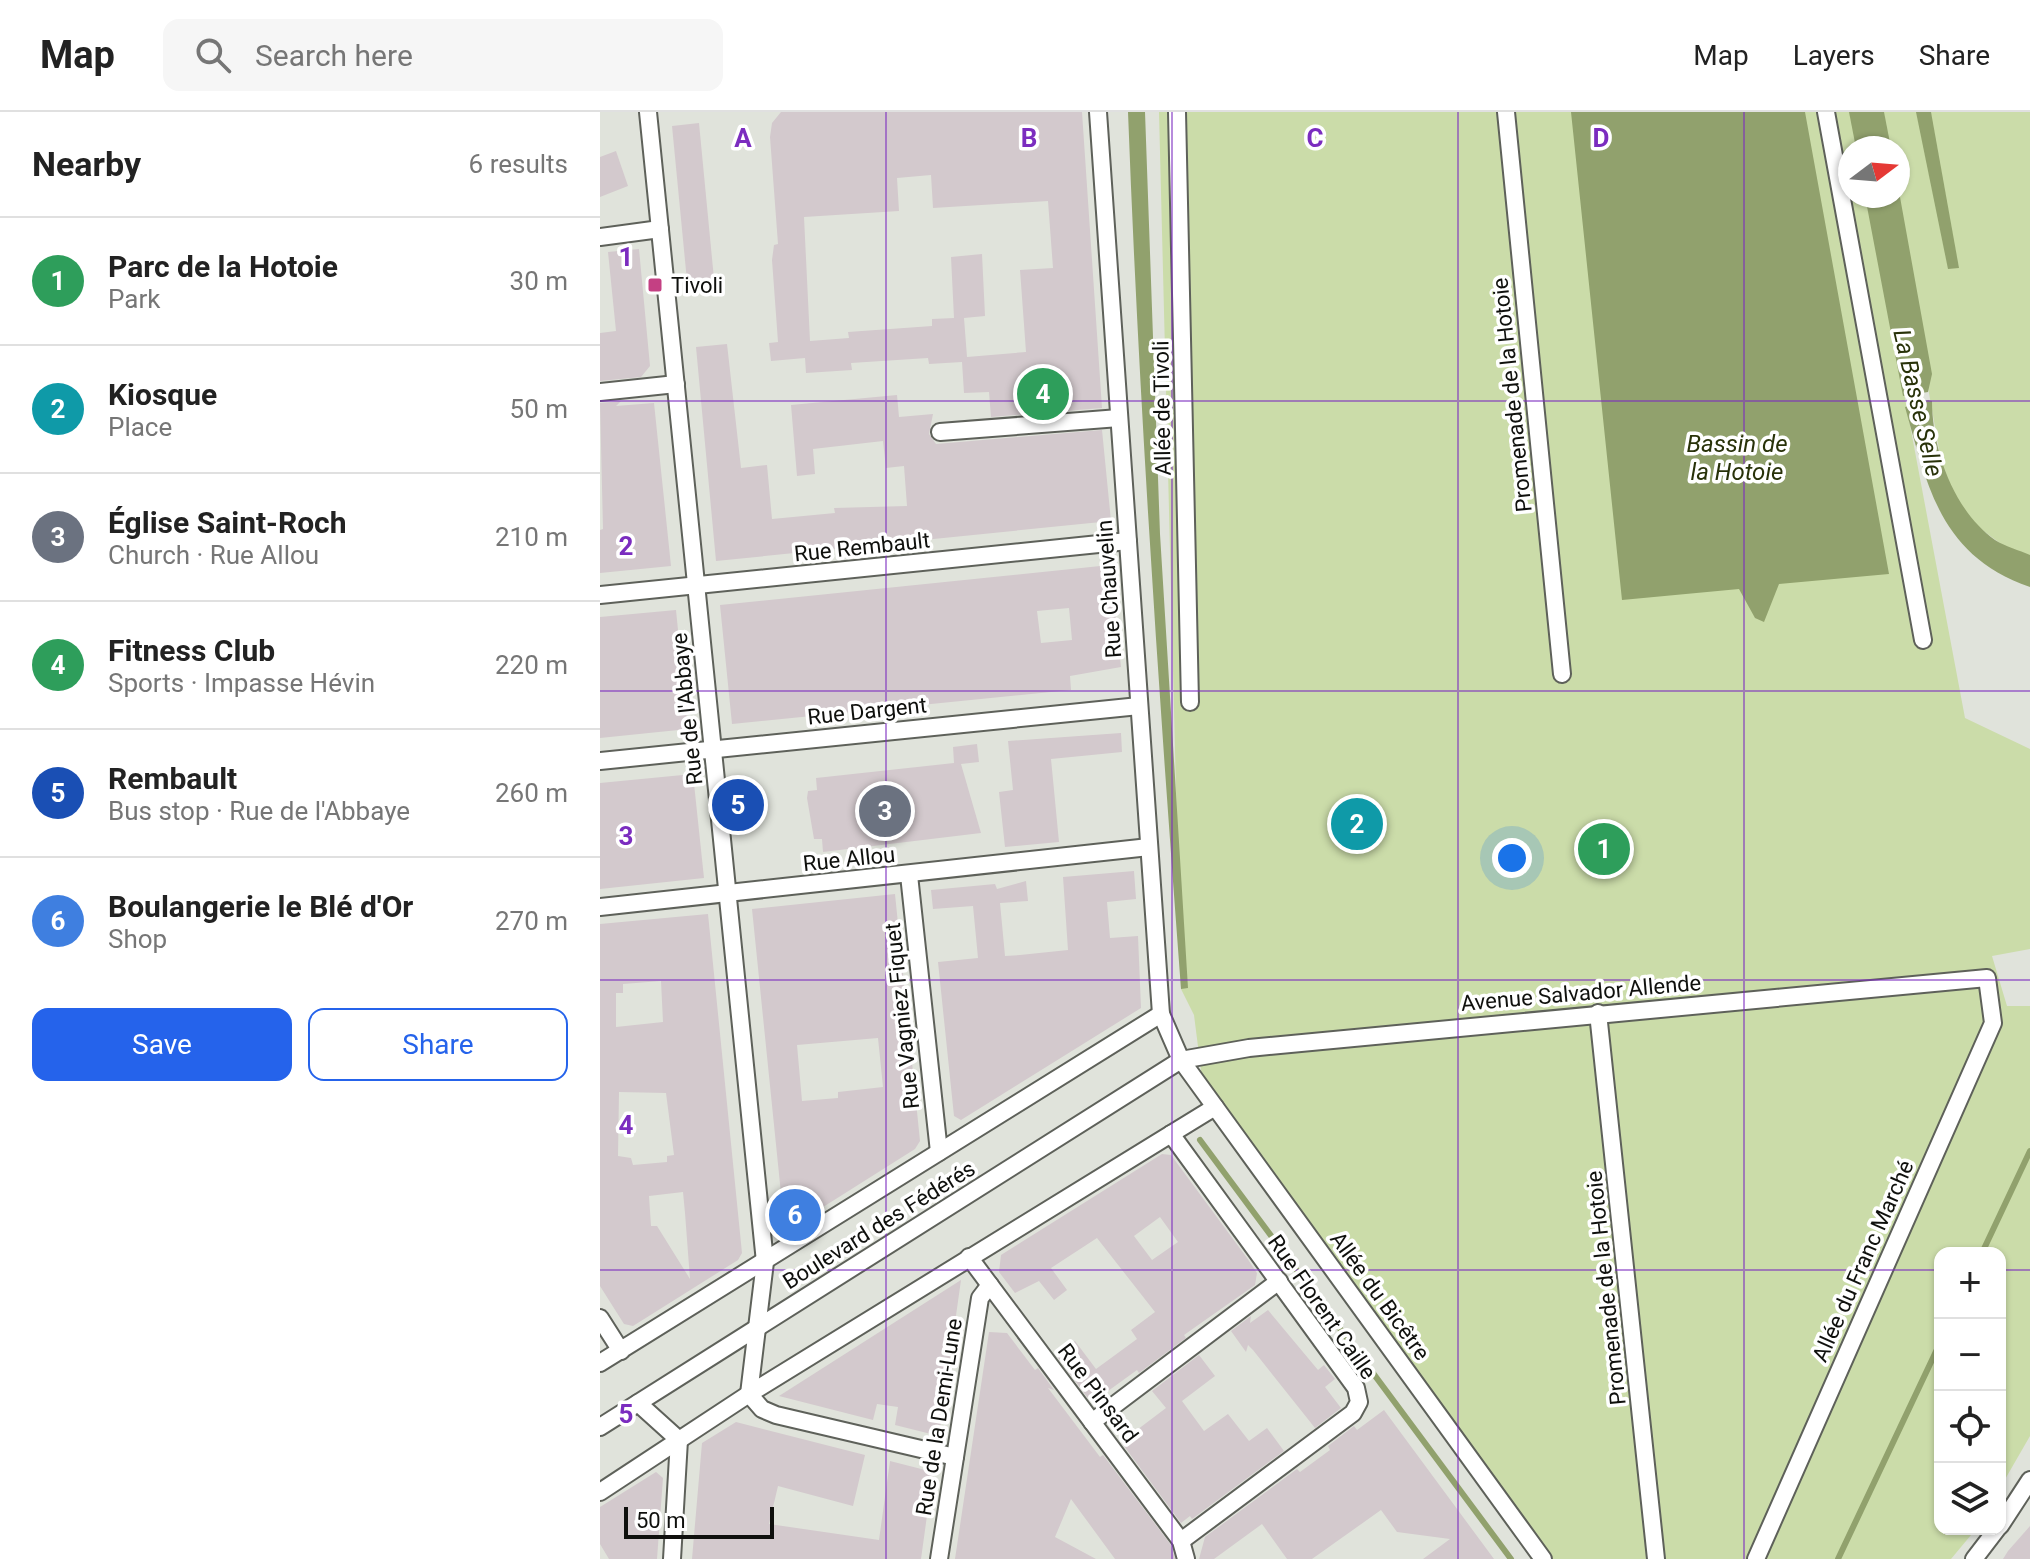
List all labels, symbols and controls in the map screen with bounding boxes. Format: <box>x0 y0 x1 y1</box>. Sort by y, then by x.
search box <box>163 19 723 91</box>
text: Map <box>40 33 115 77</box>
icon: search <box>191 33 235 77</box>
text: Search here <box>255 38 413 73</box>
text: Map <box>1693 39 1749 72</box>
text: Layers <box>1793 39 1875 72</box>
text: Share <box>1919 39 1990 72</box>
text: A <box>734 123 752 153</box>
text: B <box>1021 123 1037 153</box>
text: C <box>1306 123 1324 153</box>
text: D <box>1593 123 1609 153</box>
north arrow <box>1838 136 1910 208</box>
text: Nearby <box>32 144 141 184</box>
text: 6 results <box>469 149 568 179</box>
text: 1 <box>619 242 633 272</box>
text: Parc de la Hotoie <box>108 249 338 284</box>
text: 1 <box>51 266 65 296</box>
text: 30 m <box>510 266 568 296</box>
place label: Tivoli <box>671 273 723 298</box>
marker: Tivoli <box>646 276 664 294</box>
street label: Promenade de la Hotoie <box>1487 277 1537 513</box>
text: Park <box>108 284 160 314</box>
water label: La Basse Selle <box>1887 327 1949 479</box>
street label: Allée de Tivoli <box>1148 340 1176 476</box>
pin: 4 <box>1017 364 1069 424</box>
text: Kiosque <box>108 377 217 412</box>
text: 2 <box>51 394 65 424</box>
text: 50 m <box>510 394 568 424</box>
text: Place <box>108 412 172 442</box>
water label: Bassin de la Hotoie <box>1686 430 1788 486</box>
text: Église Saint-Roch <box>108 505 347 540</box>
street label: Rue Chauvelin <box>1092 519 1126 659</box>
text: 3 <box>51 522 65 552</box>
text: 210 m <box>495 522 568 552</box>
street label: Rue Rembault <box>793 527 931 567</box>
text: 2 <box>619 531 633 561</box>
text: Church · Rue Allou <box>108 540 319 570</box>
street label: Rue de l'Abbaye <box>667 632 707 786</box>
text: Fitness Club <box>108 633 275 668</box>
text: 4 <box>51 650 65 680</box>
text: 220 m <box>495 650 568 680</box>
text: Sports · Impasse Hévin <box>108 668 375 698</box>
street label: Rue Dargent <box>806 692 928 730</box>
text: Rembault <box>108 761 237 796</box>
pin: 5 <box>712 775 764 835</box>
text: 5 <box>51 778 65 808</box>
text: 260 m <box>495 778 568 808</box>
pin: 3 <box>859 781 911 841</box>
pin: 2 <box>1331 794 1383 854</box>
text: Bus stop · Rue de l'Abbaye <box>108 796 410 826</box>
pin: 1 <box>1578 819 1630 879</box>
text: 3 <box>619 821 633 851</box>
your location <box>1492 838 1532 878</box>
street label: Rue Allou <box>802 842 896 876</box>
text: Boulangerie le Blé d'Or <box>108 889 413 924</box>
text: 6 <box>51 906 65 936</box>
text: 270 m <box>495 906 568 936</box>
street label: Rue Vagniez Fiquet <box>880 922 924 1110</box>
text: Shop <box>108 924 167 954</box>
street label: Avenue Salvador Allende <box>1460 970 1702 1016</box>
button: Save <box>32 1008 292 1081</box>
button: Share <box>308 1008 568 1081</box>
text: 4 <box>619 1110 634 1140</box>
street label: Boulevard des Fédérés <box>778 1156 980 1294</box>
street label: Allée du Franc Marché <box>1807 1157 1919 1365</box>
street label: Promenade de la Hotoie <box>1581 1170 1631 1406</box>
pin: 6 <box>769 1185 821 1245</box>
street label: Allée du Bicêtre <box>1325 1227 1435 1365</box>
street label: Rue Florent Caille <box>1263 1230 1381 1384</box>
map controls <box>1934 1247 2006 1535</box>
button: + <box>1934 1247 2006 1319</box>
street label: Rue de la Demi-Lune <box>911 1317 967 1517</box>
button: − <box>1934 1319 2006 1391</box>
street label: Rue Pinsard <box>1053 1339 1143 1447</box>
button: locate <box>1934 1391 2006 1463</box>
text: 5 <box>619 1399 633 1429</box>
button: layers <box>1934 1463 2006 1535</box>
scale bar <box>624 1503 774 1539</box>
text: 50 m <box>636 1508 685 1533</box>

